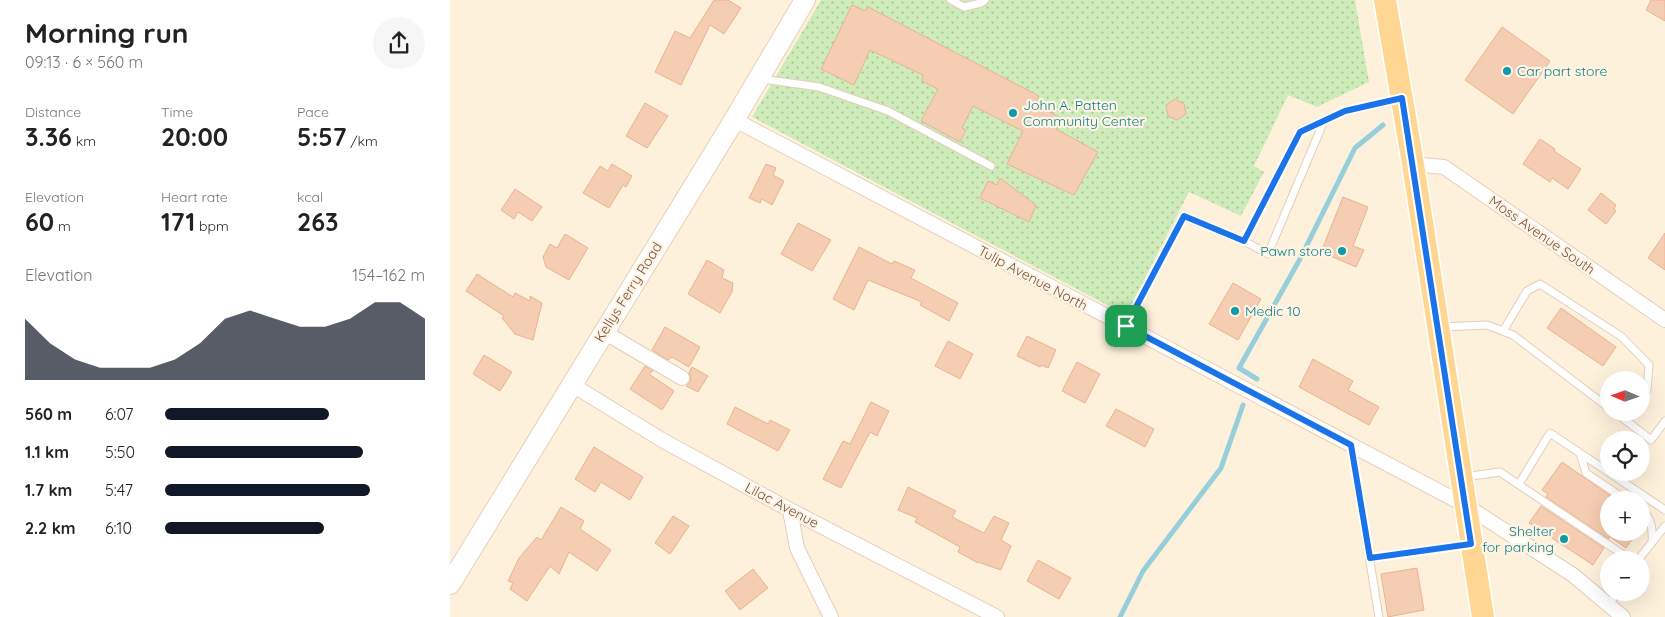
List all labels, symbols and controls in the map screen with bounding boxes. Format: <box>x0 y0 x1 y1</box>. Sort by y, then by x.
text: Morning run <box>25 15 189 50</box>
button: share <box>373 17 425 69</box>
text: 09:13 · 6 × 560 m <box>25 52 143 72</box>
place label: Car part store <box>1517 62 1608 80</box>
marker: Car part store <box>1501 65 1513 77</box>
place label: John A. Patten Community Center <box>1023 96 1145 130</box>
text: Distance <box>25 103 81 121</box>
text: Time <box>161 103 193 121</box>
text: Pace <box>297 103 329 121</box>
marker: John A. Patten Community Center <box>1007 107 1019 119</box>
text: 3.36 <box>25 121 72 152</box>
text: 20:00 <box>161 121 228 152</box>
text: 5:57 <box>297 121 346 152</box>
text: km <box>72 132 96 150</box>
text: /km <box>346 132 378 150</box>
text: Elevation <box>25 188 84 206</box>
text: Heart rate <box>161 188 228 206</box>
text: kcal <box>297 188 323 206</box>
street label: Moss Avenue South <box>1485 192 1599 278</box>
text: 60 <box>25 206 54 237</box>
text: 171 <box>161 206 195 237</box>
text: 263 <box>297 206 338 237</box>
text: m <box>54 217 71 235</box>
text: bpm <box>195 217 229 235</box>
street label: Kellys Ferry Road <box>590 239 666 345</box>
street label: Tulip Avenue North <box>975 241 1091 315</box>
place label: Pawn store <box>1260 242 1332 260</box>
marker: Pawn store <box>1336 245 1348 257</box>
text: Elevation <box>25 265 92 285</box>
text: 154–162 m <box>352 265 425 285</box>
place label: Medic 10 <box>1245 302 1301 320</box>
pin <box>1105 305 1147 347</box>
marker: Medic 10 <box>1229 305 1241 317</box>
icon: arrive <box>1112 312 1140 340</box>
north arrow <box>1600 371 1650 421</box>
map controls <box>1600 371 1650 601</box>
text: 560 m <box>25 404 72 424</box>
text: 6:07 <box>105 404 133 424</box>
button: locate <box>1600 431 1650 481</box>
text: 1.1 km <box>25 442 69 462</box>
text: 5:50 <box>105 442 135 462</box>
street label: Lilac Avenue <box>742 478 822 532</box>
text: 1.7 km <box>25 480 72 500</box>
text: 5:47 <box>105 480 133 500</box>
button: + <box>1600 491 1650 541</box>
text: 2.2 km <box>25 518 76 538</box>
text: 6:10 <box>105 518 132 538</box>
place label: Shelter for parking <box>1482 522 1555 556</box>
marker: Shelter for parking <box>1558 533 1570 545</box>
button: − <box>1600 551 1650 601</box>

